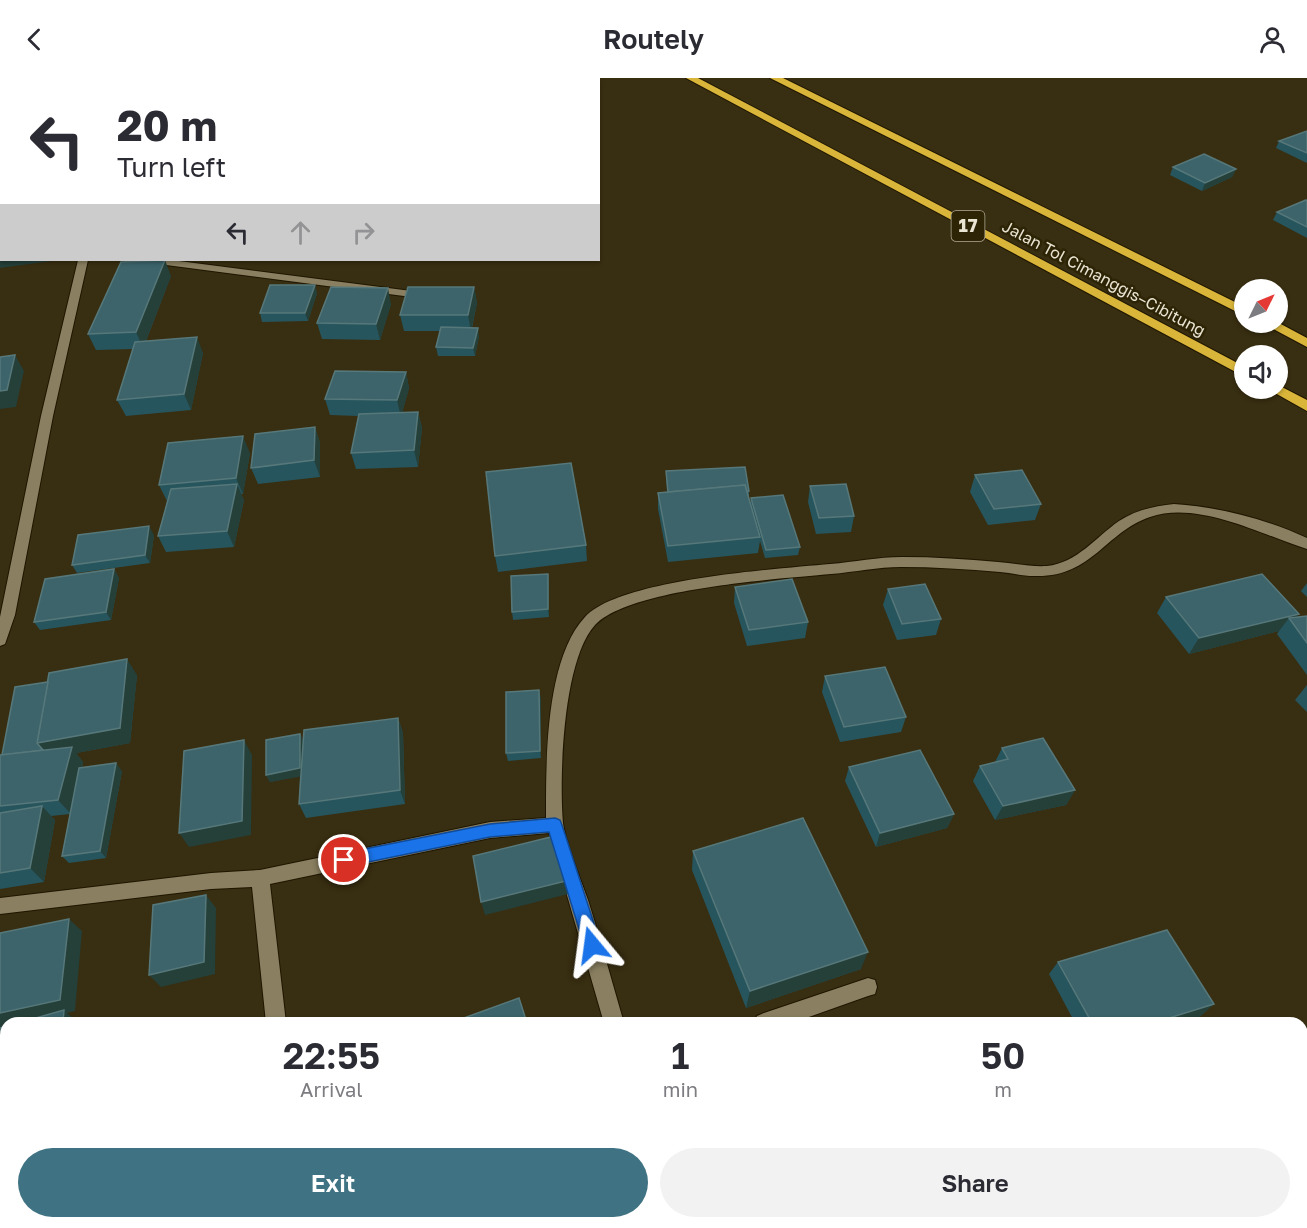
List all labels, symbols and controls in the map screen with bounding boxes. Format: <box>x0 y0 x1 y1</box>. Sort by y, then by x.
icon: back <box>18 23 51 56</box>
text: Routely <box>603 23 704 55</box>
icon: person <box>1256 23 1289 56</box>
text: 20 m <box>117 100 217 150</box>
icon: left <box>18 102 96 180</box>
text: Turn left <box>117 151 226 183</box>
road number: 17 <box>952 211 984 241</box>
icon: left <box>221 216 254 249</box>
icon: ahead <box>284 216 317 249</box>
icon: right <box>347 216 380 249</box>
street label: Jalan Tol Cimanggis–Cibitung <box>999 216 1209 340</box>
north arrow <box>1234 279 1288 333</box>
map controls <box>1234 279 1288 399</box>
button: sound <box>1234 345 1288 399</box>
pin <box>318 834 369 885</box>
icon: arrive <box>327 843 360 876</box>
position arrow <box>560 913 624 977</box>
text: 22:55 <box>283 1034 380 1077</box>
text: 1 <box>671 1034 690 1077</box>
text: 50 <box>981 1034 1025 1077</box>
text: Arrival <box>300 1077 363 1101</box>
text: min <box>663 1077 698 1101</box>
text: m <box>994 1077 1012 1101</box>
button: Exit <box>18 1148 648 1217</box>
button: Share <box>660 1148 1290 1217</box>

